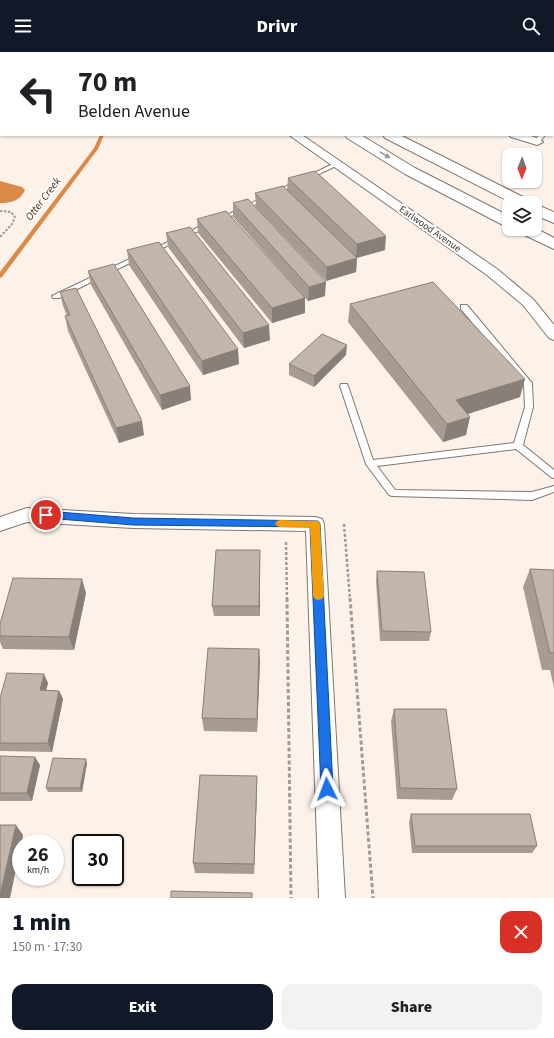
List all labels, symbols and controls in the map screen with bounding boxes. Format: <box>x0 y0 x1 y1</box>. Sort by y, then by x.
text: Drivr <box>257 14 297 39</box>
icon: menu <box>12 15 34 37</box>
icon: search <box>520 15 542 37</box>
text: 70 m <box>78 62 137 102</box>
icon: left <box>12 68 64 120</box>
text: Belden Avenue <box>78 99 190 124</box>
north arrow <box>502 148 542 188</box>
map controls <box>502 148 542 236</box>
one-way arrow <box>379 152 391 159</box>
water label: Otter Creek <box>22 174 65 224</box>
button: layers <box>502 196 542 236</box>
street label: Earlwood Avenue <box>396 202 464 256</box>
pin <box>29 498 63 532</box>
icon: arrive <box>35 504 57 526</box>
position arrow <box>306 768 348 810</box>
speed limit sign: 30 <box>72 834 124 886</box>
text: 26 <box>27 841 49 869</box>
text: km/h <box>27 863 49 877</box>
text: 1 min <box>12 905 71 940</box>
button: close <box>500 911 542 953</box>
text: 150 m · 17:30 <box>12 938 82 956</box>
button: Exit <box>12 984 273 1030</box>
button: Share <box>281 984 542 1030</box>

